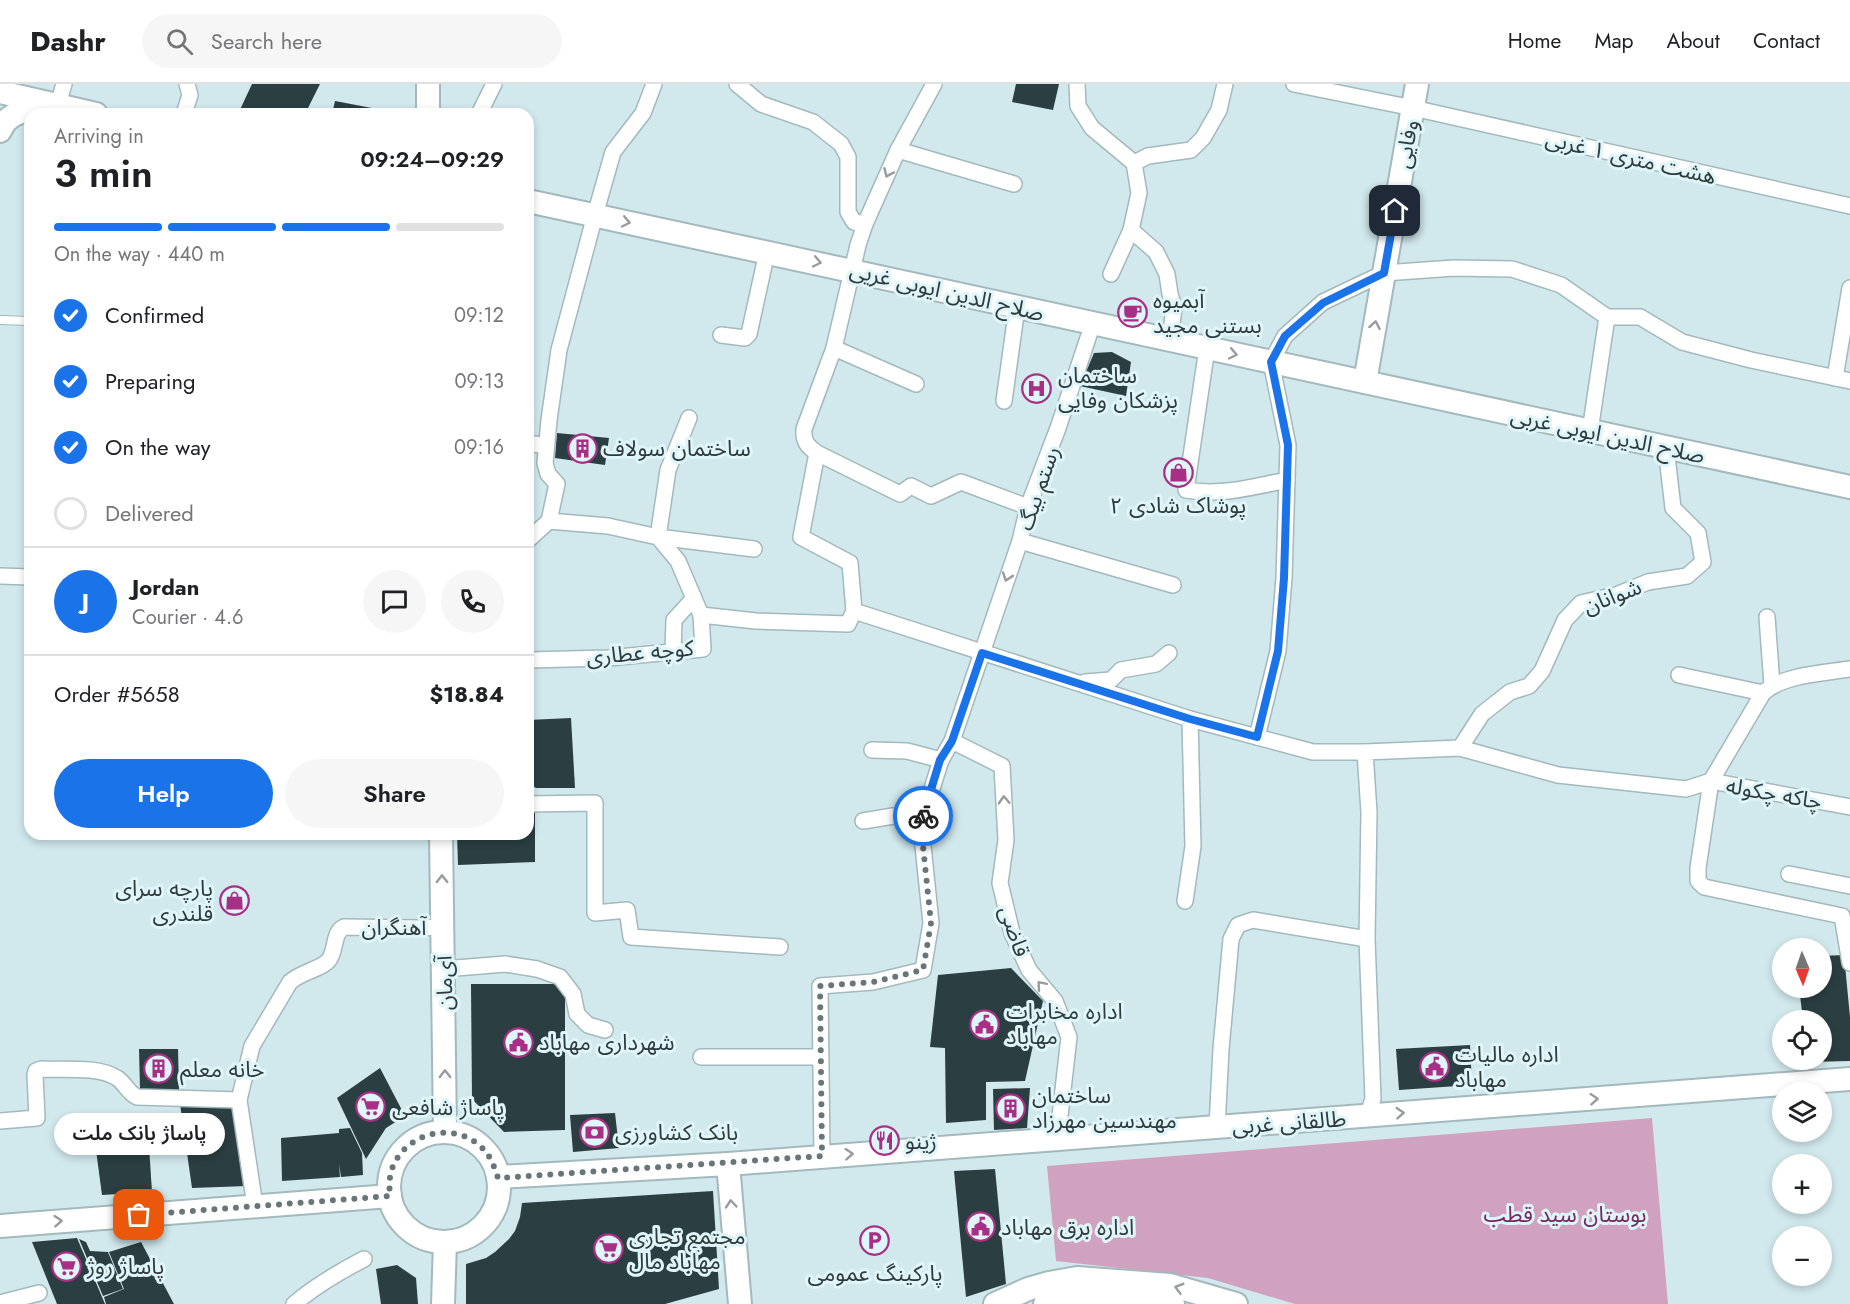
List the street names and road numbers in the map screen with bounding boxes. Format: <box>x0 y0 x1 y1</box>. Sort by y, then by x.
street label: وفایی <box>1386 117 1426 171</box>
street label: هشت متری ۱ غربی <box>1543 122 1719 192</box>
street label: صلاح الدین ایوبی غریی <box>847 253 1047 330</box>
street label: صلاح الدین ایوبی غربی <box>1508 399 1708 472</box>
street label: رستم بیگ <box>1009 441 1068 535</box>
street label: شوانان <box>1578 570 1646 622</box>
street label: کوچه عطاری <box>585 631 696 673</box>
street label: چاکه چکوله <box>1724 769 1824 817</box>
street label: قاضی <box>991 901 1039 961</box>
street label: آهنگران <box>362 911 428 943</box>
street label: آی‌مان <box>427 954 460 1011</box>
street label: طالقانی غربی <box>1231 1102 1347 1142</box>

